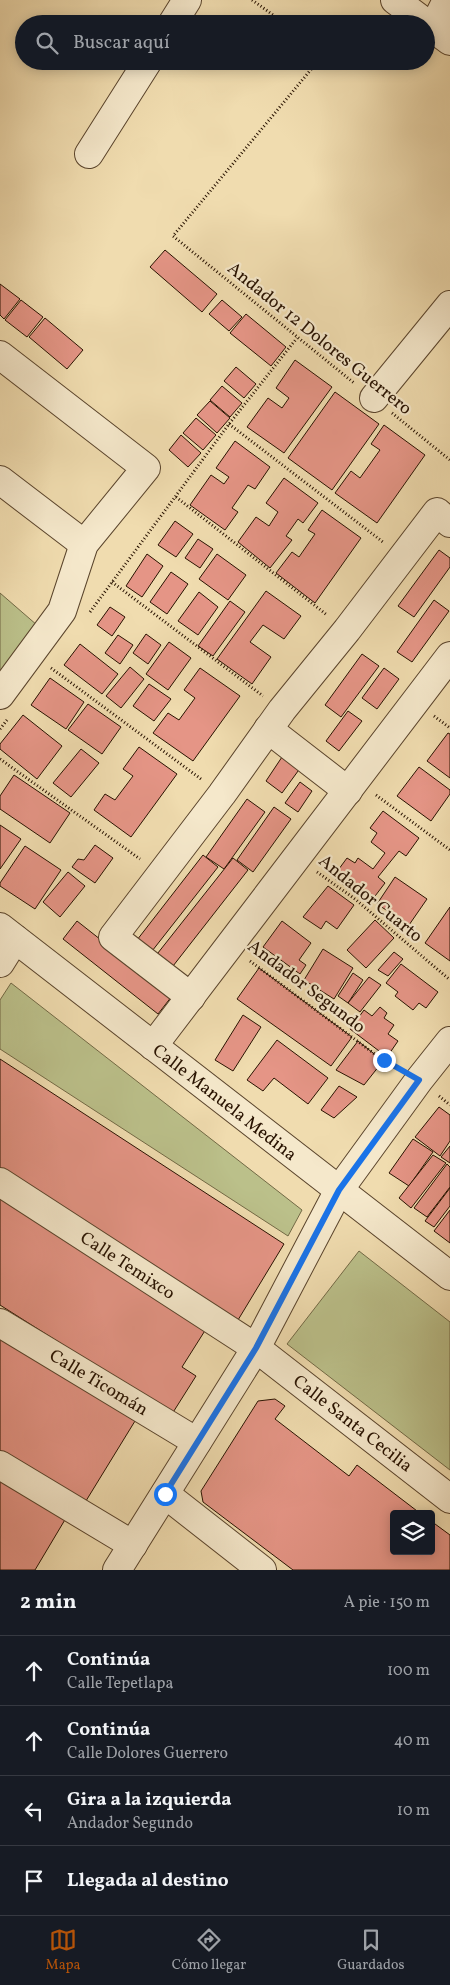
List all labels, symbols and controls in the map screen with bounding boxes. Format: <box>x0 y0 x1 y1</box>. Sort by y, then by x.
search box <box>15 15 435 70</box>
icon: search <box>33 29 61 57</box>
text: Buscar aquí <box>73 30 170 56</box>
street label: Andador 12 Dolores Guerrero <box>221 257 417 422</box>
street label: Andador Cuarto <box>313 849 427 949</box>
street label: Andador Segundo <box>242 935 370 1040</box>
street label: Calle Manuela Medina <box>147 1039 302 1168</box>
route end <box>373 1049 396 1072</box>
street label: Calle Temixco <box>75 1226 180 1306</box>
street label: Calle Ticomán <box>44 1344 153 1423</box>
street label: Calle Santa Cecilia <box>287 1369 417 1479</box>
route start <box>154 1483 177 1506</box>
map controls <box>390 1510 435 1555</box>
button: layers <box>390 1510 435 1555</box>
text: 2 min <box>20 1588 77 1617</box>
text: A pie · 150 m <box>344 1592 430 1614</box>
text: Continúa <box>67 1647 150 1673</box>
icon: ahead <box>20 1657 48 1685</box>
text: 100 m <box>387 1660 430 1682</box>
text: Calle Tepetlapa <box>67 1673 173 1695</box>
text: Continúa <box>67 1717 150 1743</box>
icon: ahead <box>20 1727 48 1755</box>
text: 40 m <box>394 1730 430 1752</box>
text: Calle Dolores Guerrero <box>67 1743 228 1765</box>
text: Gira a la izquierda <box>67 1787 232 1813</box>
icon: left <box>20 1797 48 1825</box>
text: 10 m <box>397 1800 430 1822</box>
text: Andador Segundo <box>67 1813 193 1835</box>
icon: arrive <box>20 1867 48 1895</box>
text: Llegada al destino <box>67 1868 229 1894</box>
tab: Mapa <box>46 1926 81 1975</box>
tab: Cómo llegar <box>172 1926 246 1975</box>
tab: Guardados <box>337 1926 404 1975</box>

